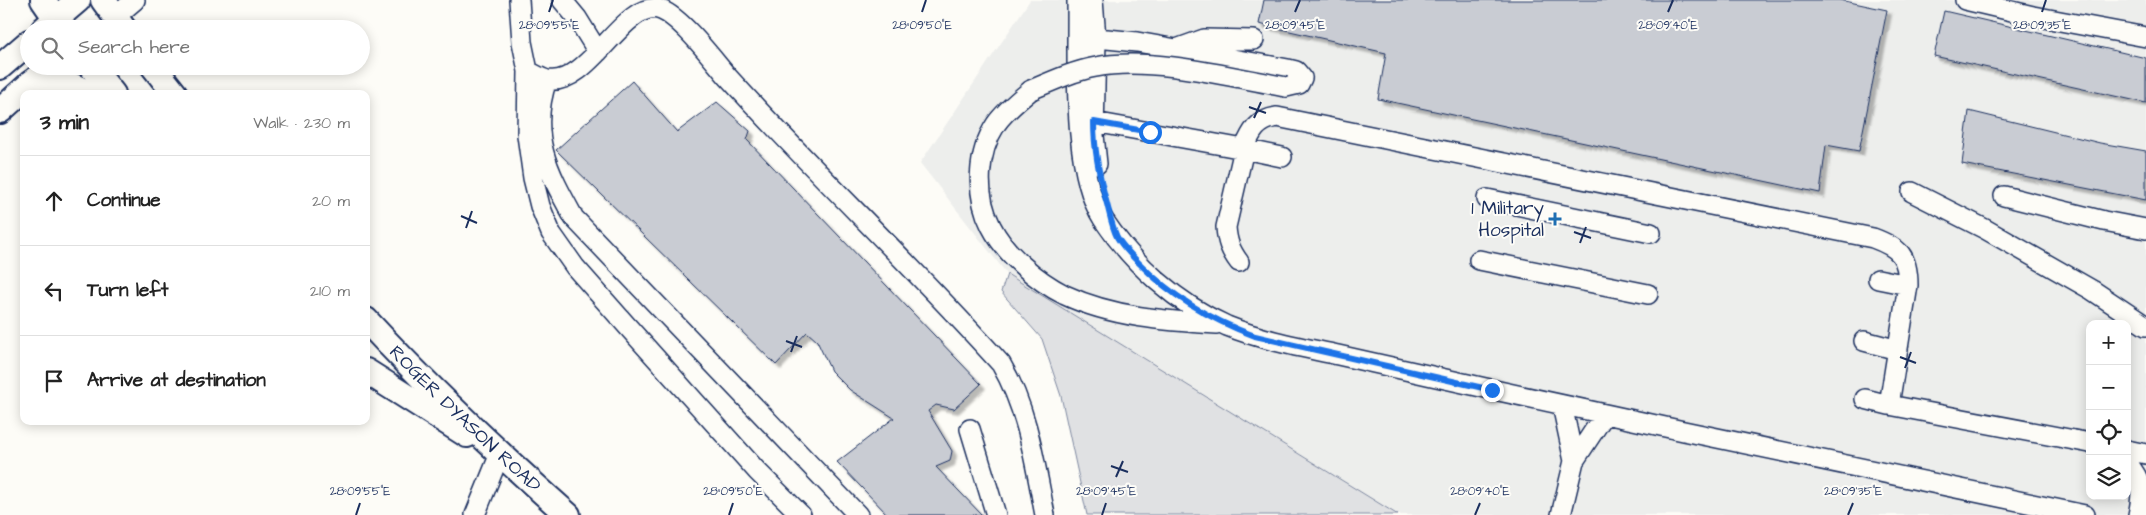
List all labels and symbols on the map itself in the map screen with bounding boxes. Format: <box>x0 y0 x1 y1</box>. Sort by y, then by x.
text: 28°09'55"E <box>519 17 579 34</box>
text: 28°09'50"E <box>892 17 952 34</box>
text: 28°09'45"E <box>1265 17 1325 34</box>
text: 28°09'40"E <box>1638 17 1698 34</box>
text: 28°09'35"E <box>2013 17 2071 34</box>
route start <box>1139 121 1162 144</box>
place label: 1 Military Hospital <box>1471 195 1545 244</box>
marker: 1 Military Hospital <box>1548 212 1562 226</box>
street label: ROGER DYASON ROAD <box>383 339 547 498</box>
route end <box>1481 379 1504 402</box>
text: 28°09'55"E <box>330 483 390 500</box>
text: 28°09'50"E <box>703 483 763 500</box>
text: 28°09'45"E <box>1076 483 1136 500</box>
text: 28°09'40"E <box>1450 483 1510 500</box>
text: 28°09'35"E <box>1824 483 1882 500</box>

